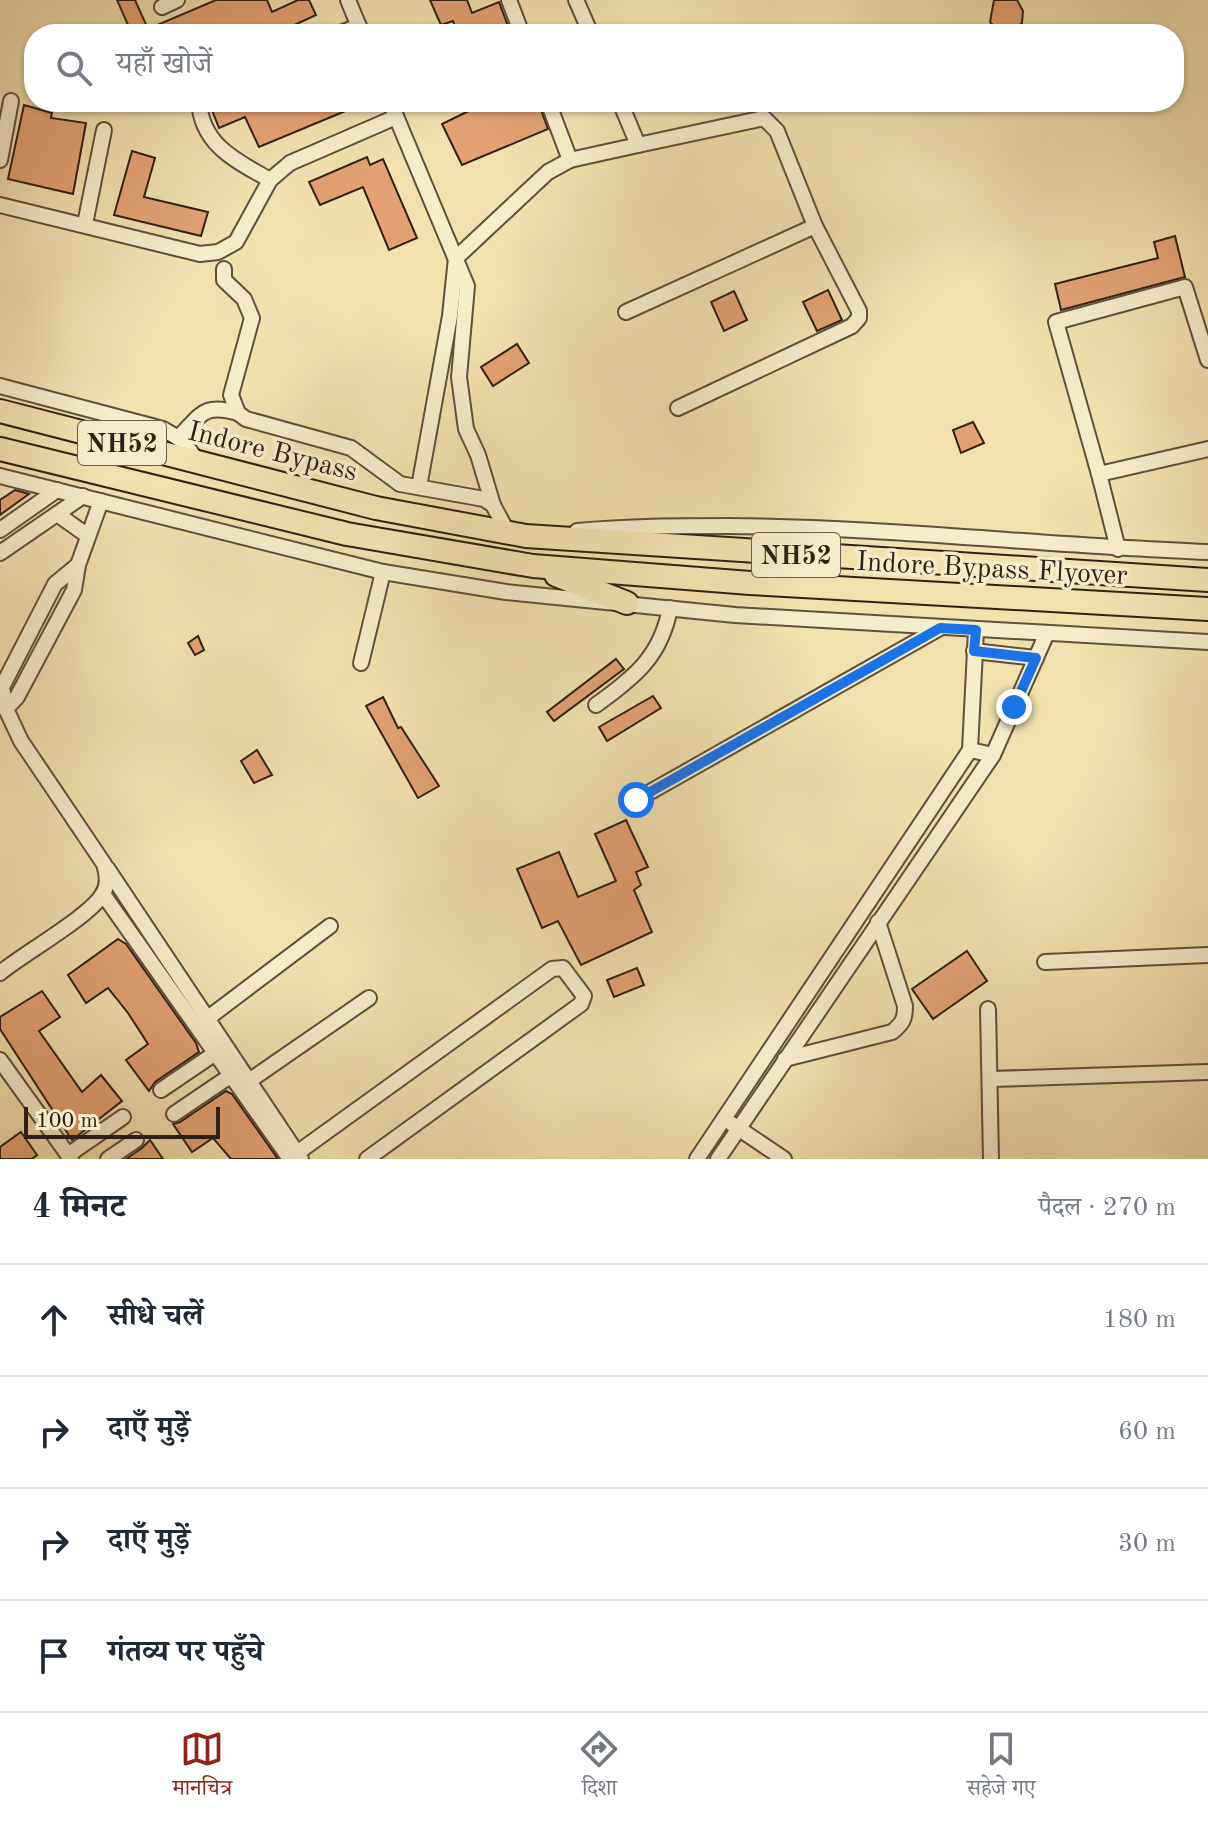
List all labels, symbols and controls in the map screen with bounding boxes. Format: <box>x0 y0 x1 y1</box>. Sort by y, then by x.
search box <box>24 24 1184 112</box>
icon: search <box>52 46 96 90</box>
text: यहाँ खोजें <box>116 50 212 80</box>
street label: Indore Bypass <box>185 418 360 488</box>
road number: NH52 <box>78 421 166 465</box>
road number: NH52 <box>752 533 840 577</box>
street label: Indore Bypass Flyover <box>855 549 1128 591</box>
route end <box>996 689 1032 725</box>
route start <box>618 782 654 818</box>
scale bar <box>24 1103 220 1139</box>
text: 100 m <box>36 1110 98 1132</box>
text: 4 मिनट <box>32 1191 126 1225</box>
text: पैदल · 270 m <box>1038 1195 1176 1221</box>
icon: ahead <box>32 1298 76 1342</box>
text: सीधे चलें <box>108 1302 203 1332</box>
text: 180 m <box>1103 1307 1176 1333</box>
icon: right <box>32 1410 76 1454</box>
text: दाएँ मुड़ें <box>108 1414 190 1444</box>
text: 60 m <box>1118 1419 1176 1445</box>
icon: right <box>32 1522 76 1566</box>
text: दाएँ मुड़ें <box>108 1526 190 1556</box>
text: 30 m <box>1118 1531 1176 1557</box>
icon: arrive <box>32 1634 76 1678</box>
text: गंतव्य पर पहुँचे <box>108 1638 264 1668</box>
tab: मानचित्र <box>173 1727 232 1809</box>
tab: दिशा <box>577 1727 621 1809</box>
tab: सहेजे गए <box>967 1727 1035 1809</box>

